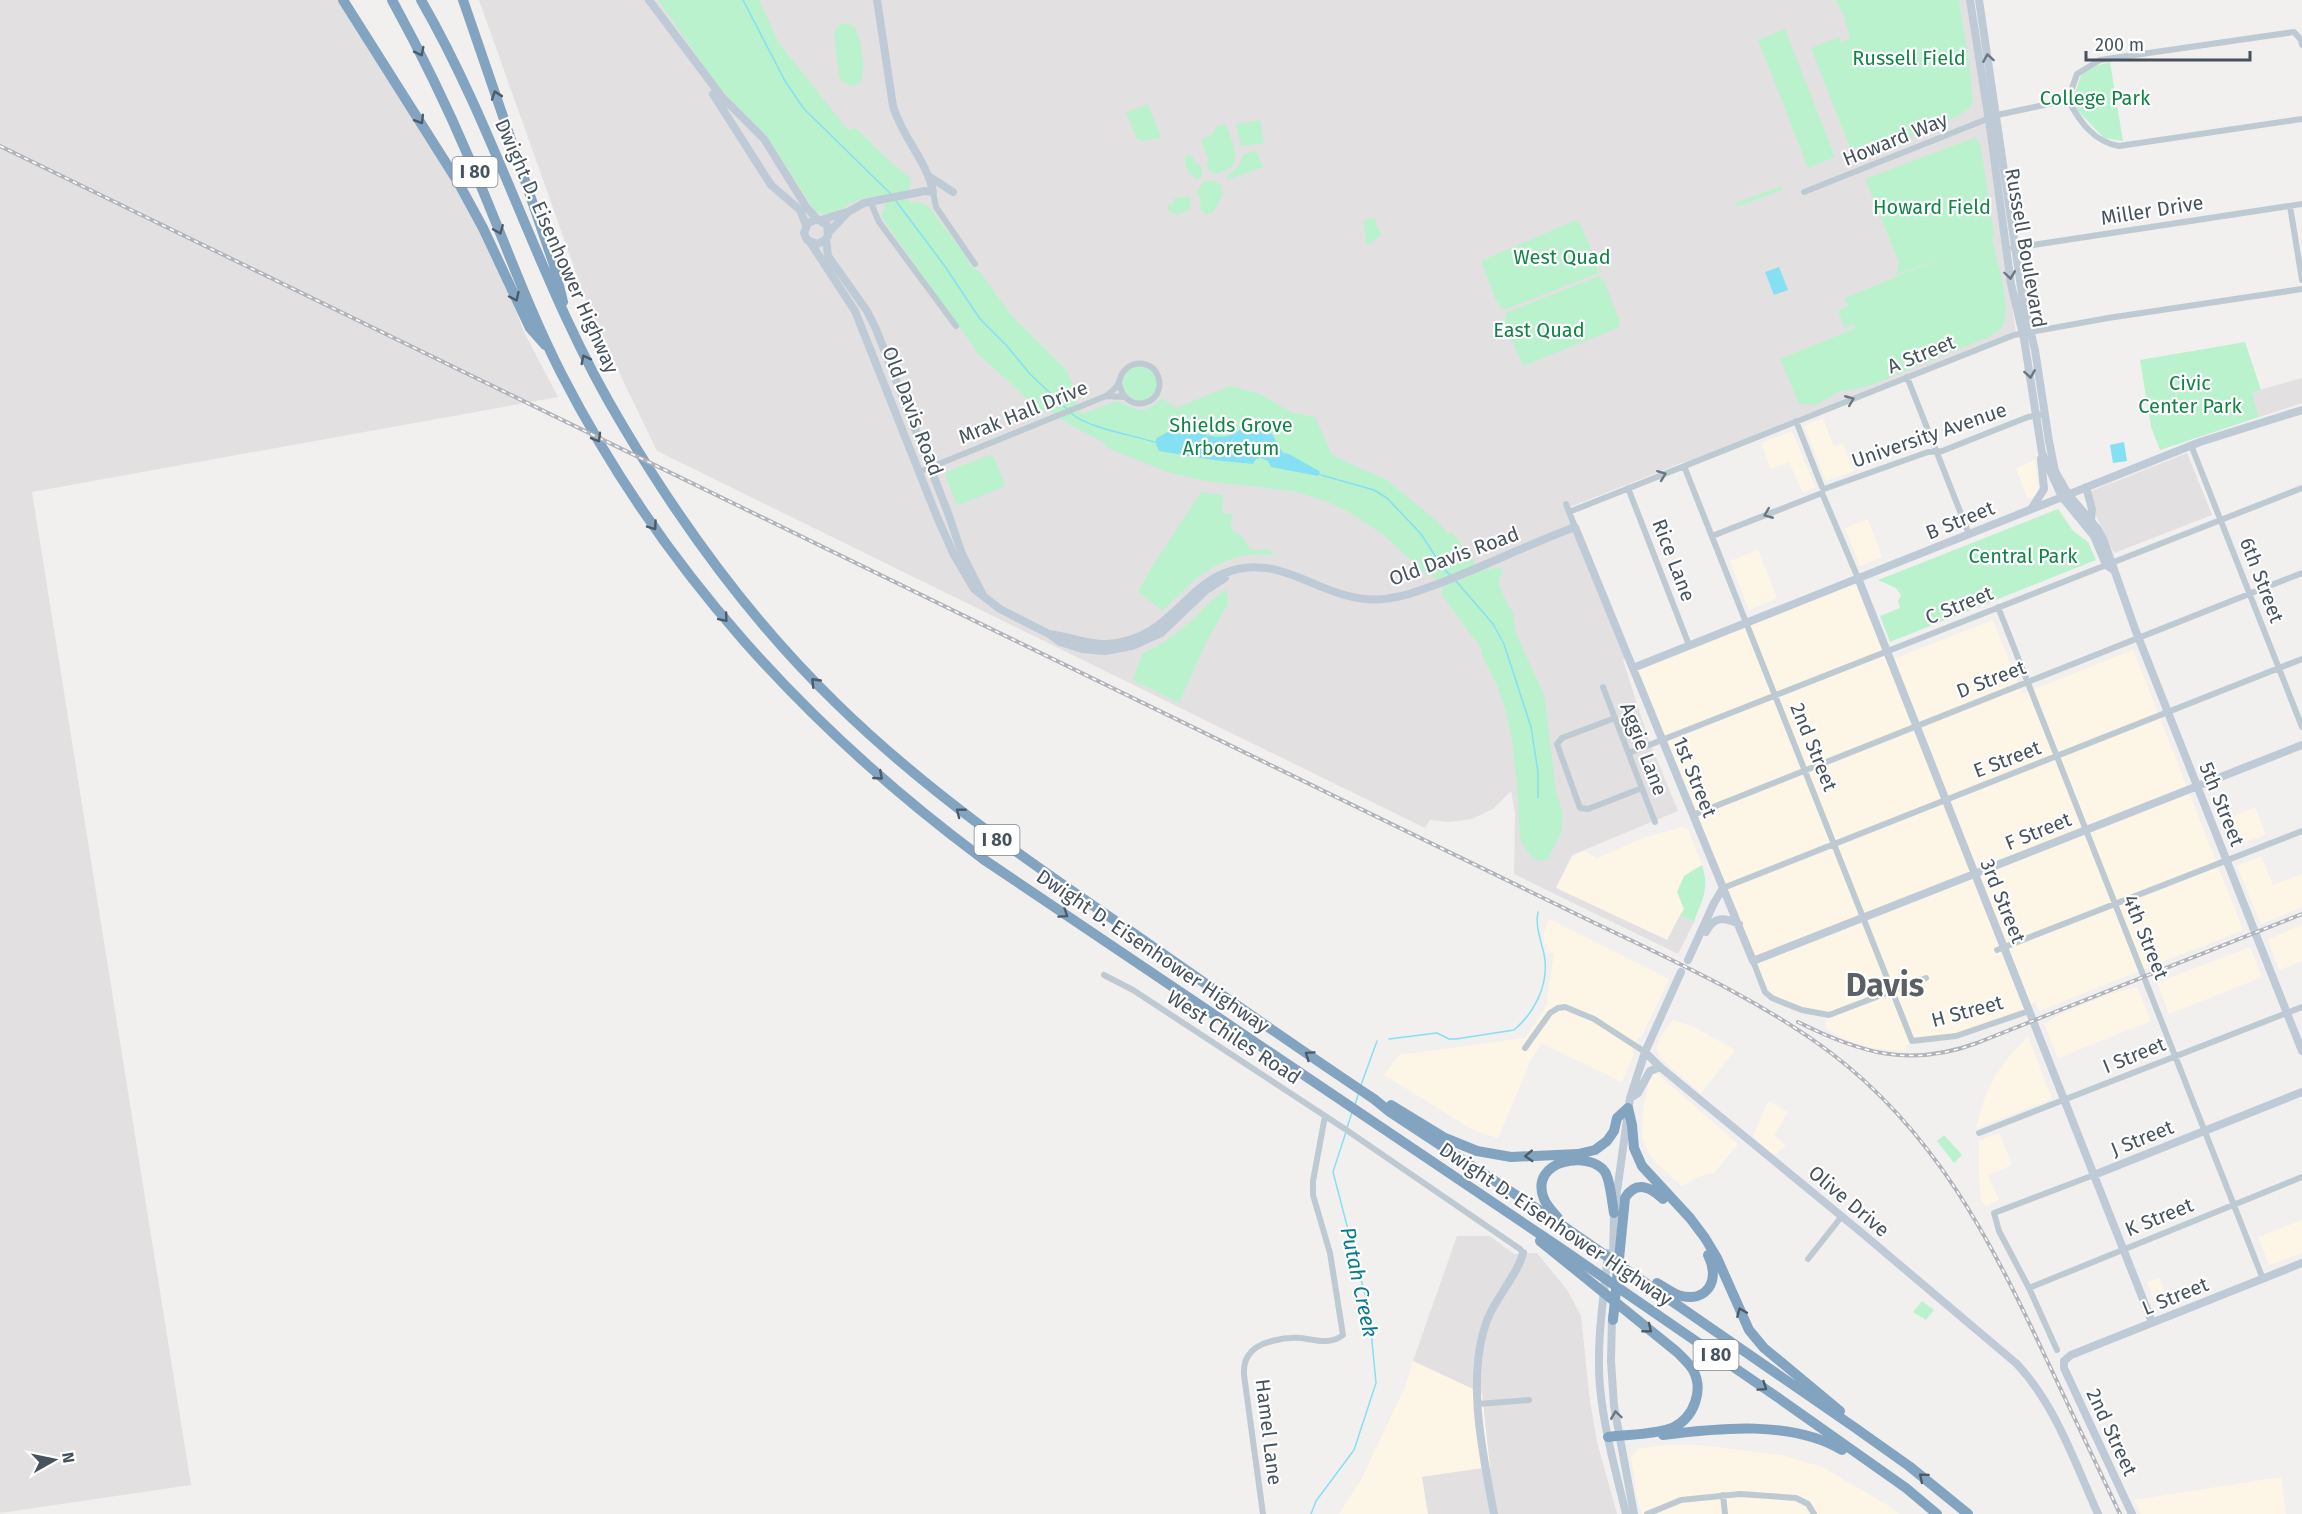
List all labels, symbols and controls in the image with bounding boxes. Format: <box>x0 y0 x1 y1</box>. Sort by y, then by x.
scale bar <box>2086 24 2250 62</box>
text: 200 m <box>2095 34 2144 56</box>
one-way arrow <box>412 45 424 56</box>
park label: Russell Field <box>1852 46 1966 70</box>
one-way arrow <box>1982 53 1994 62</box>
park label: College Park <box>2040 86 2151 110</box>
one-way arrow <box>490 90 503 101</box>
street label: Howard Way <box>1839 107 1951 171</box>
one-way arrow <box>412 114 424 124</box>
street label: Dwight D. Eisenhower Highway <box>490 115 624 377</box>
road number: I 80 <box>452 157 498 187</box>
street label: Russell Boulevard <box>2000 166 2052 330</box>
street label: Miller Drive <box>2099 190 2205 230</box>
park label: Howard Field <box>1873 195 1991 219</box>
one-way arrow <box>492 223 504 234</box>
park label: West Quad <box>1513 245 1611 269</box>
one-way arrow <box>2003 270 2015 279</box>
one-way arrow <box>508 290 520 301</box>
park label: East Quad <box>1493 318 1585 342</box>
street label: A Street <box>1884 329 1959 378</box>
street label: Old Davis Road <box>877 343 949 479</box>
one-way arrow <box>581 355 593 366</box>
one-way arrow <box>2023 368 2036 378</box>
park label: Civic Center Park <box>2138 371 2243 418</box>
street label: Mrak Hall Drive <box>955 375 1091 449</box>
one-way arrow <box>1844 395 1855 407</box>
street label: University Avenue <box>1848 397 2010 473</box>
park label: Shields Grove Arboretum <box>1169 413 1293 460</box>
one-way arrow <box>590 432 601 442</box>
one-way arrow <box>1656 470 1667 482</box>
street label: B Street <box>1922 495 1998 545</box>
one-way arrow <box>1763 506 1773 519</box>
street label: Rice Lane <box>1647 515 1701 605</box>
one-way arrow <box>646 519 657 530</box>
street label: Old Davis Road <box>1386 521 1522 591</box>
street label: 6th Street <box>2235 534 2289 627</box>
park label: Central Park <box>1969 544 2078 568</box>
street label: C Street <box>1922 580 1997 629</box>
one-way arrow <box>717 611 728 622</box>
street label: D Street <box>1953 655 2030 703</box>
one-way arrow <box>811 678 822 689</box>
street label: Aggie Lane <box>1615 699 1673 799</box>
street label: 2nd Street <box>1785 699 1843 795</box>
street label: 1st Street <box>1668 733 1722 822</box>
street label: E Street <box>1970 735 2045 783</box>
street label: 5th Street <box>2194 759 2250 850</box>
one-way arrow <box>872 769 883 780</box>
street label: F Street <box>2001 807 2075 855</box>
one-way arrow <box>955 808 966 819</box>
road number: I 80 <box>974 825 1020 855</box>
street label: 3rd Street <box>1975 855 2031 947</box>
street label: Dwight D. Eisenhower Highway <box>1032 864 1274 1038</box>
street label: 4th Street <box>2118 891 2174 984</box>
one-way arrow <box>1057 907 1068 918</box>
district label: Davis <box>1846 966 1924 1004</box>
street label: West Chiles Road <box>1163 985 1305 1089</box>
street label: H Street <box>1929 990 2006 1032</box>
street label: I Street <box>2099 1031 2170 1078</box>
one-way arrow <box>1305 1051 1316 1062</box>
street label: J Street <box>2107 1114 2178 1161</box>
street label: Dwight D. Eisenhower Highway <box>1435 1137 1677 1311</box>
one-way arrow <box>1525 1150 1534 1162</box>
street label: Olive Drive <box>1804 1160 1894 1242</box>
street label: K Street <box>2121 1192 2197 1241</box>
water label: Putah Creek <box>1335 1225 1383 1339</box>
street label: L Street <box>2138 1272 2212 1320</box>
one-way arrow <box>1736 1307 1748 1318</box>
one-way arrow <box>1641 1321 1652 1332</box>
road number: I 80 <box>1694 1340 1738 1370</box>
street label: Hamel Lane <box>1251 1377 1287 1487</box>
one-way arrow <box>1756 1380 1767 1391</box>
street label: 2nd Street <box>2081 1385 2143 1480</box>
one-way arrow <box>1610 1411 1622 1420</box>
north arrow <box>24 1430 84 1490</box>
text: N <box>58 1451 79 1464</box>
one-way arrow <box>1918 1473 1929 1484</box>

